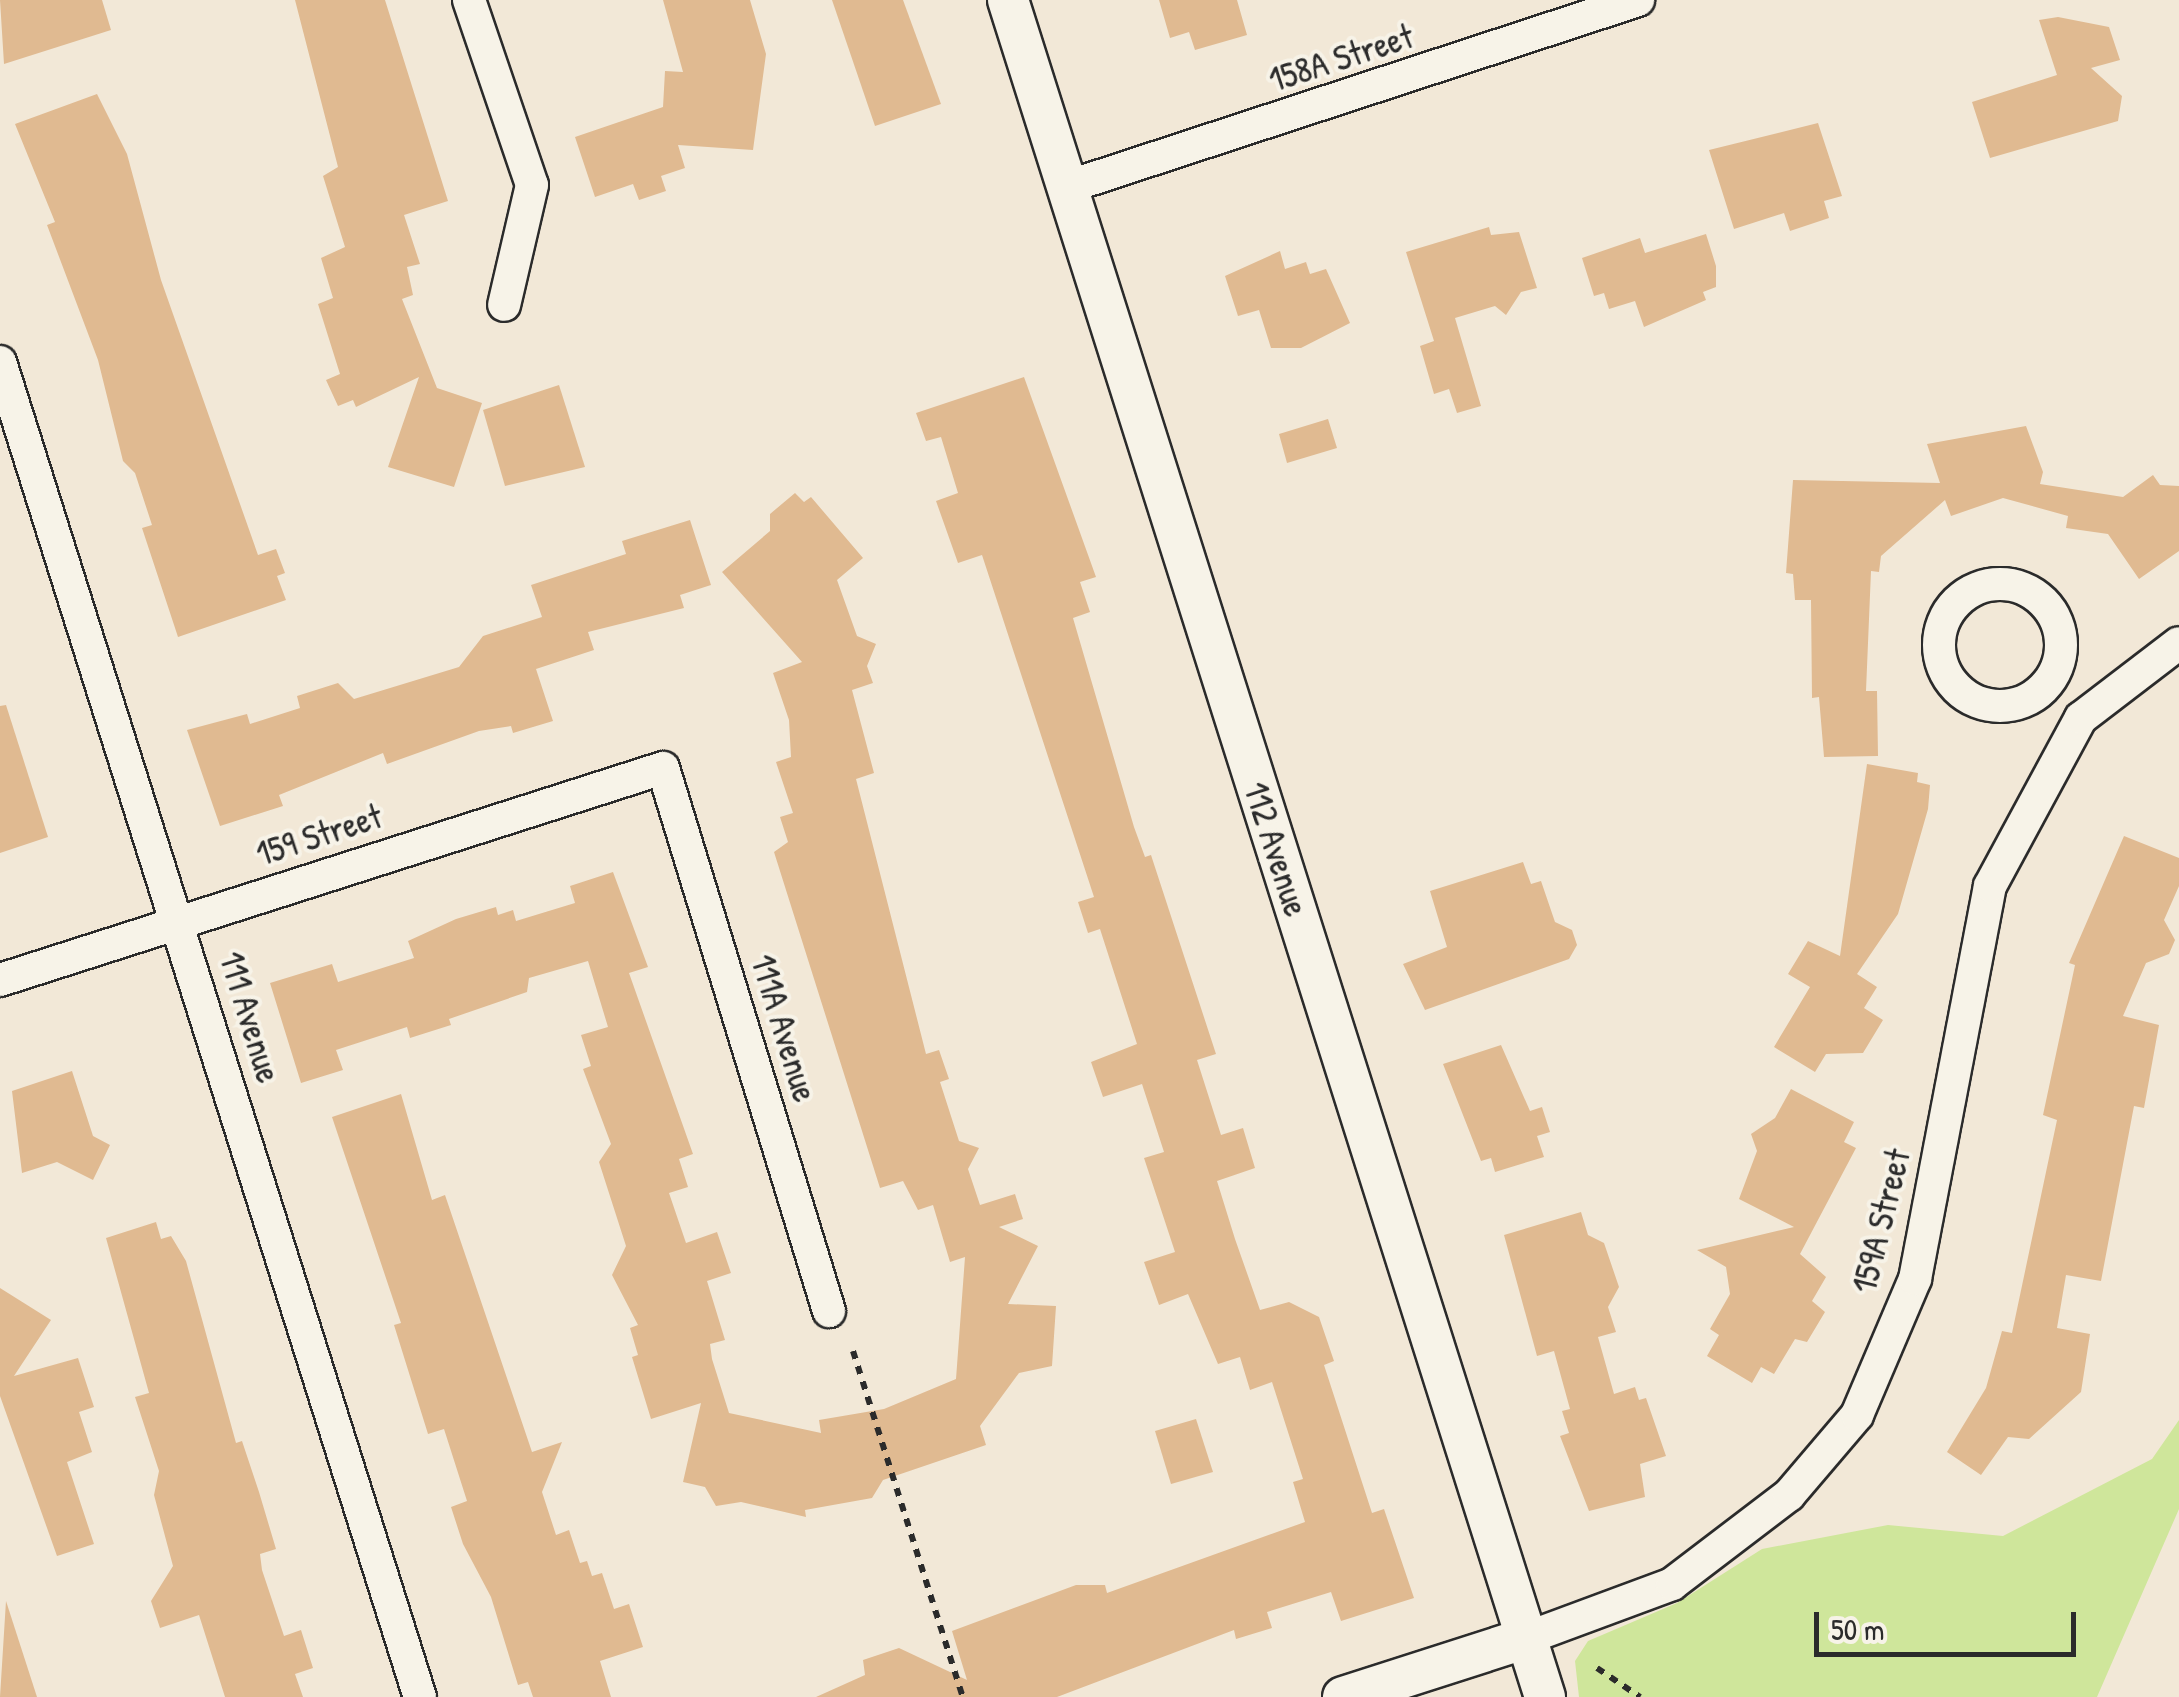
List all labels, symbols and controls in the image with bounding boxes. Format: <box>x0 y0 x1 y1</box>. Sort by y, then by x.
street label: 158A Street <box>1264 15 1418 101</box>
street label: 112 Avenue <box>1235 777 1317 921</box>
street label: 159 Street <box>251 795 387 875</box>
street label: 111 Avenue <box>210 946 290 1088</box>
street label: 111A Avenue <box>742 949 826 1107</box>
street label: 159A Street <box>1843 1145 1919 1297</box>
scale bar <box>1819 1592 2082 1654</box>
text: 50 m <box>1831 1609 1884 1649</box>

